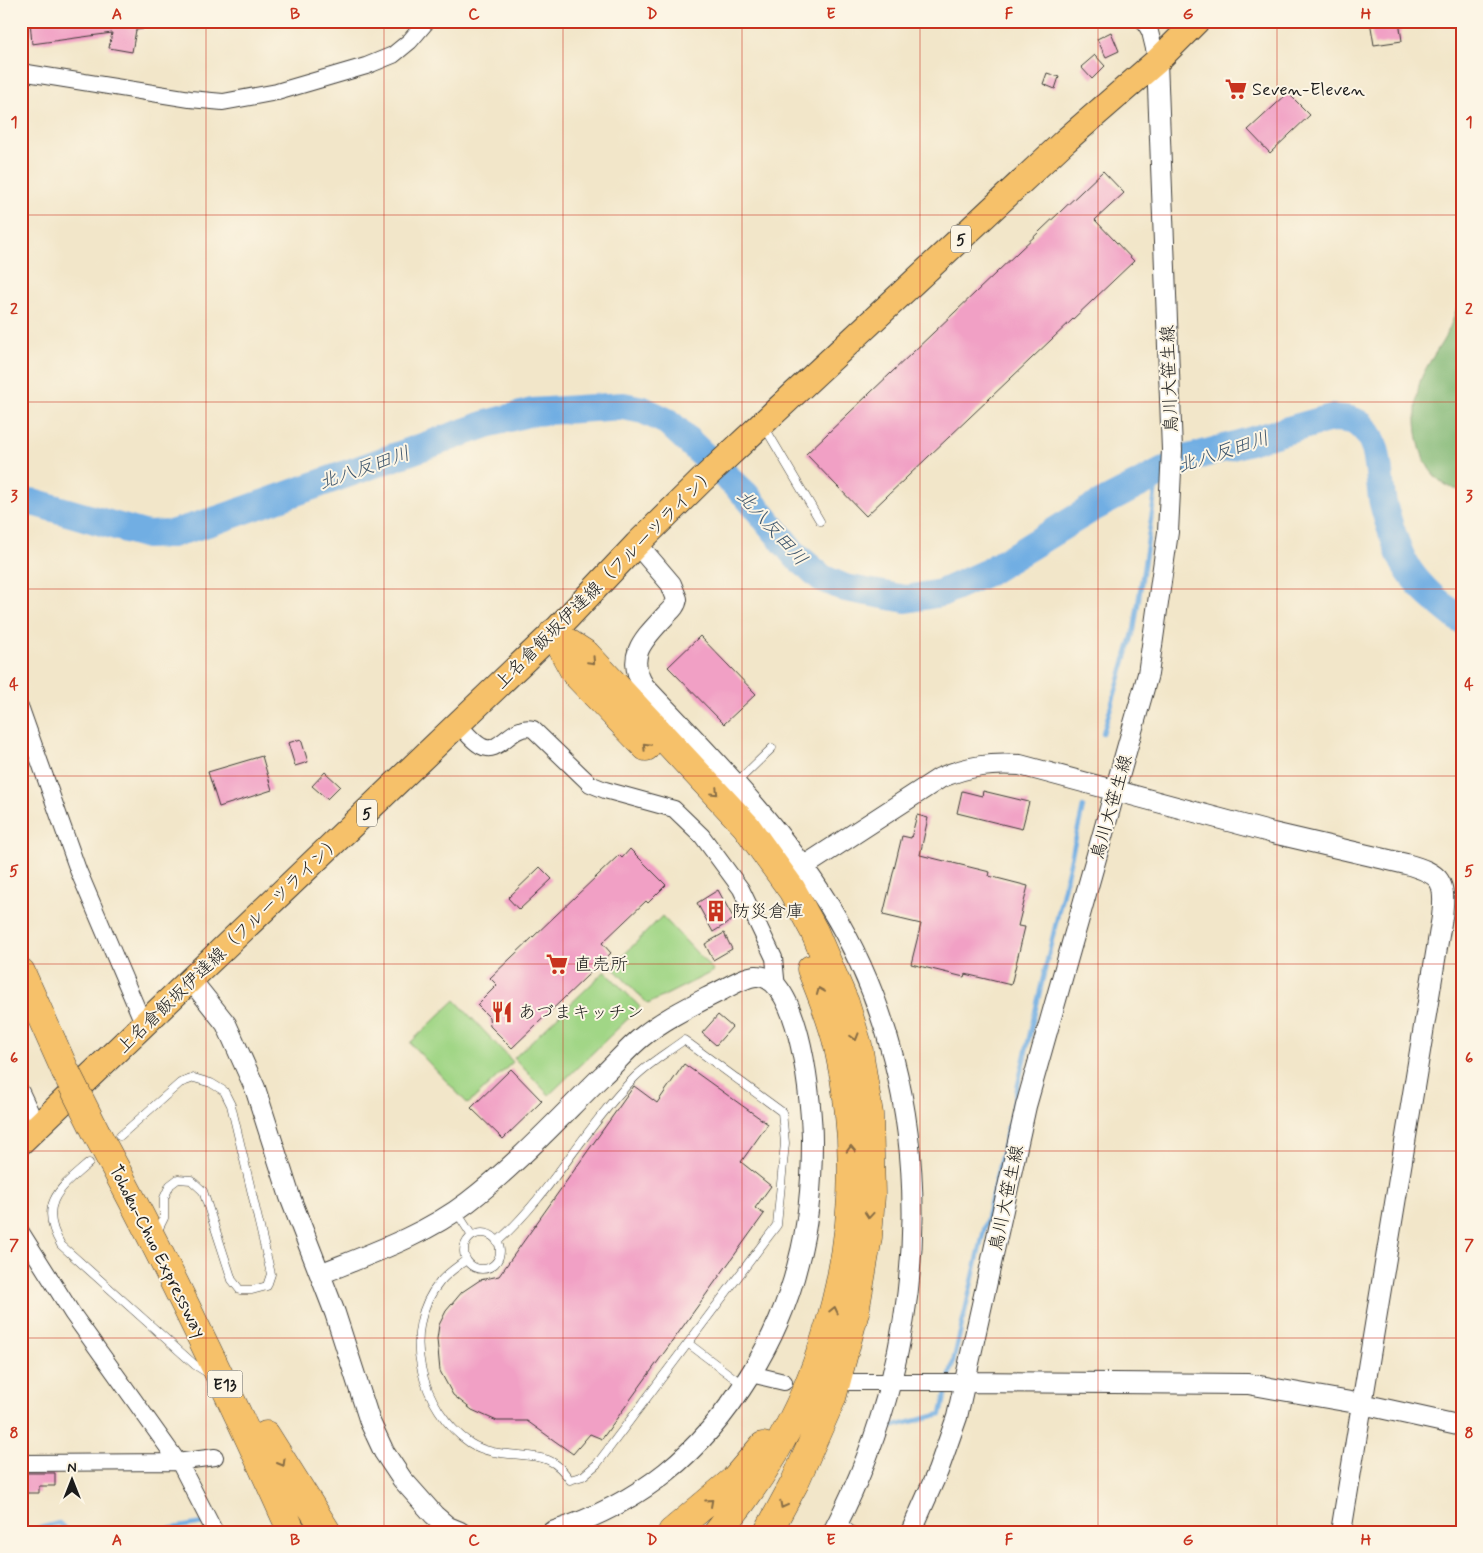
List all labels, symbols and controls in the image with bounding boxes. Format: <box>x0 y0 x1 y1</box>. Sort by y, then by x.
text: A <box>112 4 122 25</box>
text: B <box>290 4 300 25</box>
text: C <box>468 4 480 25</box>
text: D <box>646 4 658 25</box>
text: E <box>826 4 836 25</box>
text: F <box>1005 4 1014 25</box>
text: G <box>1183 4 1194 25</box>
text: H <box>1361 4 1372 25</box>
supermarket icon: Seven-Eleven <box>1223 76 1249 102</box>
place label: Seven-Eleven <box>1252 78 1365 102</box>
text: 1 <box>10 112 18 133</box>
text: 1 <box>1465 112 1473 133</box>
road number: 5 <box>951 225 971 252</box>
text: 2 <box>10 299 18 320</box>
text: 2 <box>1465 299 1473 320</box>
street label: 鳥川大笹生線 <box>1156 325 1184 433</box>
water label: 北八反田川 <box>1174 426 1273 479</box>
water label: 北八反田川 <box>315 441 413 496</box>
street label: 上名倉飯坂伊達線（フルーツライン） <box>489 462 722 695</box>
water label: 北八反田川 <box>731 484 813 572</box>
text: 3 <box>10 486 18 507</box>
text: 3 <box>1465 486 1473 507</box>
one-way arrow <box>586 655 595 664</box>
text: 4 <box>9 674 19 695</box>
text: 4 <box>1464 674 1474 695</box>
one-way arrow <box>643 743 652 752</box>
street label: 鳥川大笹生線 <box>1086 752 1138 862</box>
one-way arrow <box>709 786 718 795</box>
road number: 5 <box>357 800 377 826</box>
street label: 上名倉飯坂伊達線（フルーツライン） <box>112 830 348 1059</box>
text: 5 <box>9 861 19 882</box>
text: 5 <box>1464 861 1474 882</box>
building icon: 防災倉庫 <box>703 898 729 924</box>
place label: 防災倉庫 <box>732 900 804 924</box>
supermarket icon: 直売所 <box>544 951 570 977</box>
place label: 直売所 <box>574 953 628 977</box>
one-way arrow <box>815 987 825 995</box>
restaurant icon: あづまキッチン <box>489 999 515 1025</box>
place label: あづまキッチン <box>518 1001 644 1025</box>
one-way arrow <box>850 1032 860 1040</box>
text: 6 <box>10 1048 18 1069</box>
text: 6 <box>1465 1048 1473 1069</box>
street label: 鳥川大笹生線 <box>984 1143 1030 1254</box>
one-way arrow <box>845 1145 856 1153</box>
street label: Tohoku-Chuo Expressway <box>103 1161 211 1342</box>
one-way arrow <box>864 1212 875 1220</box>
text: 7 <box>9 1235 19 1256</box>
text: 7 <box>1464 1235 1474 1256</box>
one-way arrow <box>828 1306 839 1315</box>
road number: E13 <box>208 1370 242 1398</box>
text: 8 <box>9 1423 19 1444</box>
text: 8 <box>1464 1423 1474 1444</box>
north arrow <box>48 1456 98 1506</box>
one-way arrow <box>275 1457 285 1466</box>
text: N <box>67 1459 77 1477</box>
one-way arrow <box>705 1498 714 1507</box>
one-way arrow <box>779 1500 789 1509</box>
text: A <box>112 1530 122 1551</box>
text: B <box>290 1530 300 1551</box>
text: C <box>468 1530 480 1551</box>
text: D <box>646 1530 658 1551</box>
text: E <box>826 1530 836 1551</box>
text: F <box>1005 1530 1014 1551</box>
text: G <box>1183 1530 1194 1551</box>
text: H <box>1361 1530 1372 1551</box>

